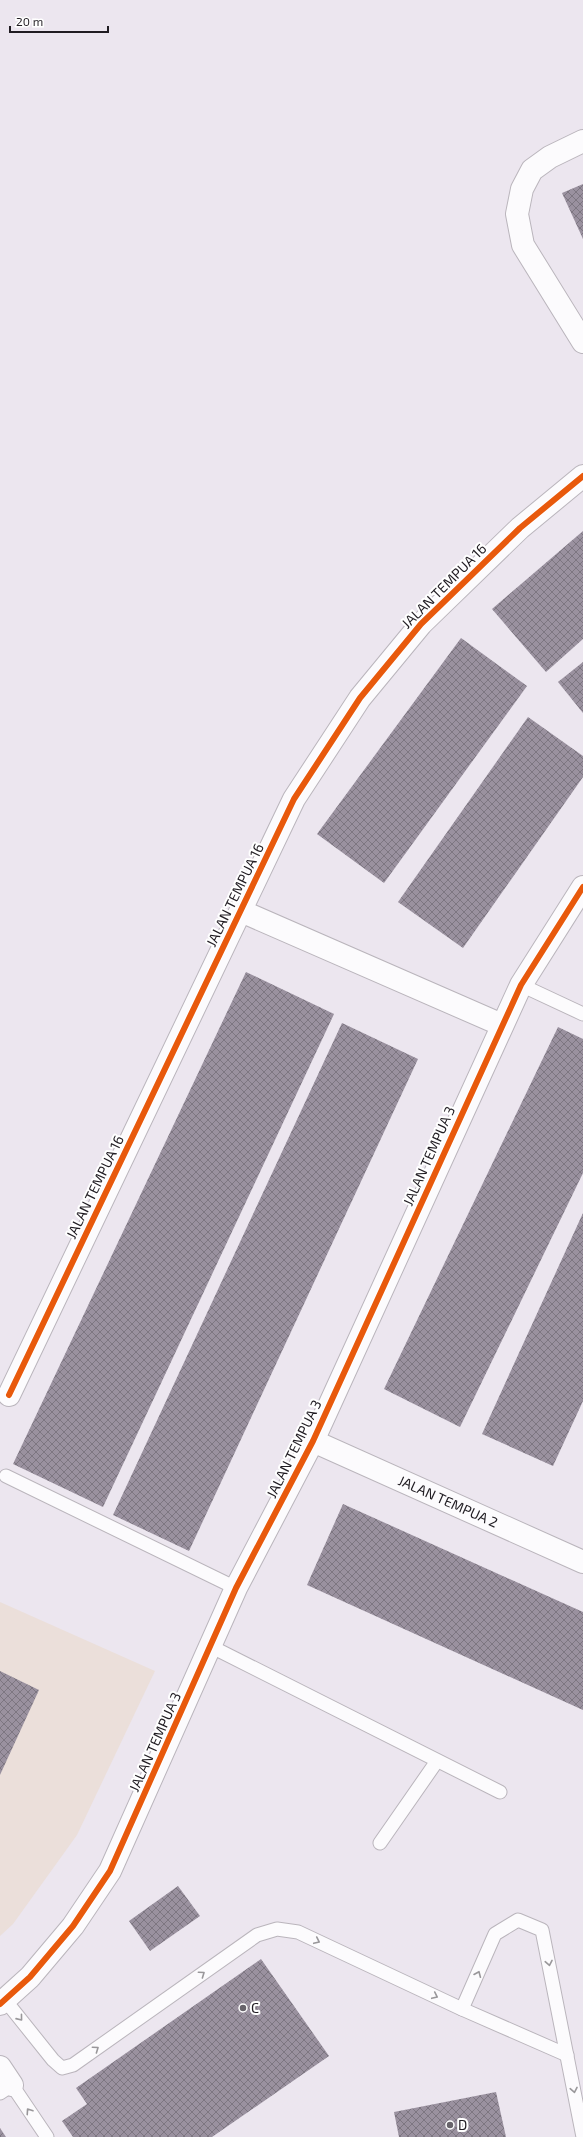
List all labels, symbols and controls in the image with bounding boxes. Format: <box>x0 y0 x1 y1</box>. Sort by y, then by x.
scale bar <box>10 8 108 34</box>
text: 20 m <box>16 14 43 28</box>
street label: JALAN TEMPUA 16 <box>398 540 490 632</box>
street label: JALAN TEMPUA 16 <box>202 840 267 949</box>
street label: JALAN TEMPUA 3 <box>399 1103 458 1208</box>
street label: JALAN TEMPUA 16 <box>62 1132 127 1241</box>
street label: JALAN TEMPUA 3 <box>262 1397 325 1501</box>
street label: JALAN TEMPUA 2 <box>396 1471 501 1531</box>
street label: JALAN TEMPUA 3 <box>125 1689 184 1794</box>
one-way arrow <box>312 1936 320 1944</box>
one-way arrow <box>544 1959 552 1966</box>
one-way arrow <box>473 1970 481 1977</box>
one-way arrow <box>198 1971 205 1979</box>
one-way arrow <box>430 1991 438 1999</box>
place label: C <box>251 1999 259 2016</box>
marker: C <box>238 2003 248 2013</box>
one-way arrow <box>16 2014 23 2021</box>
one-way arrow <box>92 2046 99 2054</box>
one-way arrow <box>569 2087 577 2093</box>
one-way arrow <box>26 2108 34 2115</box>
place label: D <box>458 2116 467 2133</box>
marker: D <box>445 2120 455 2130</box>

